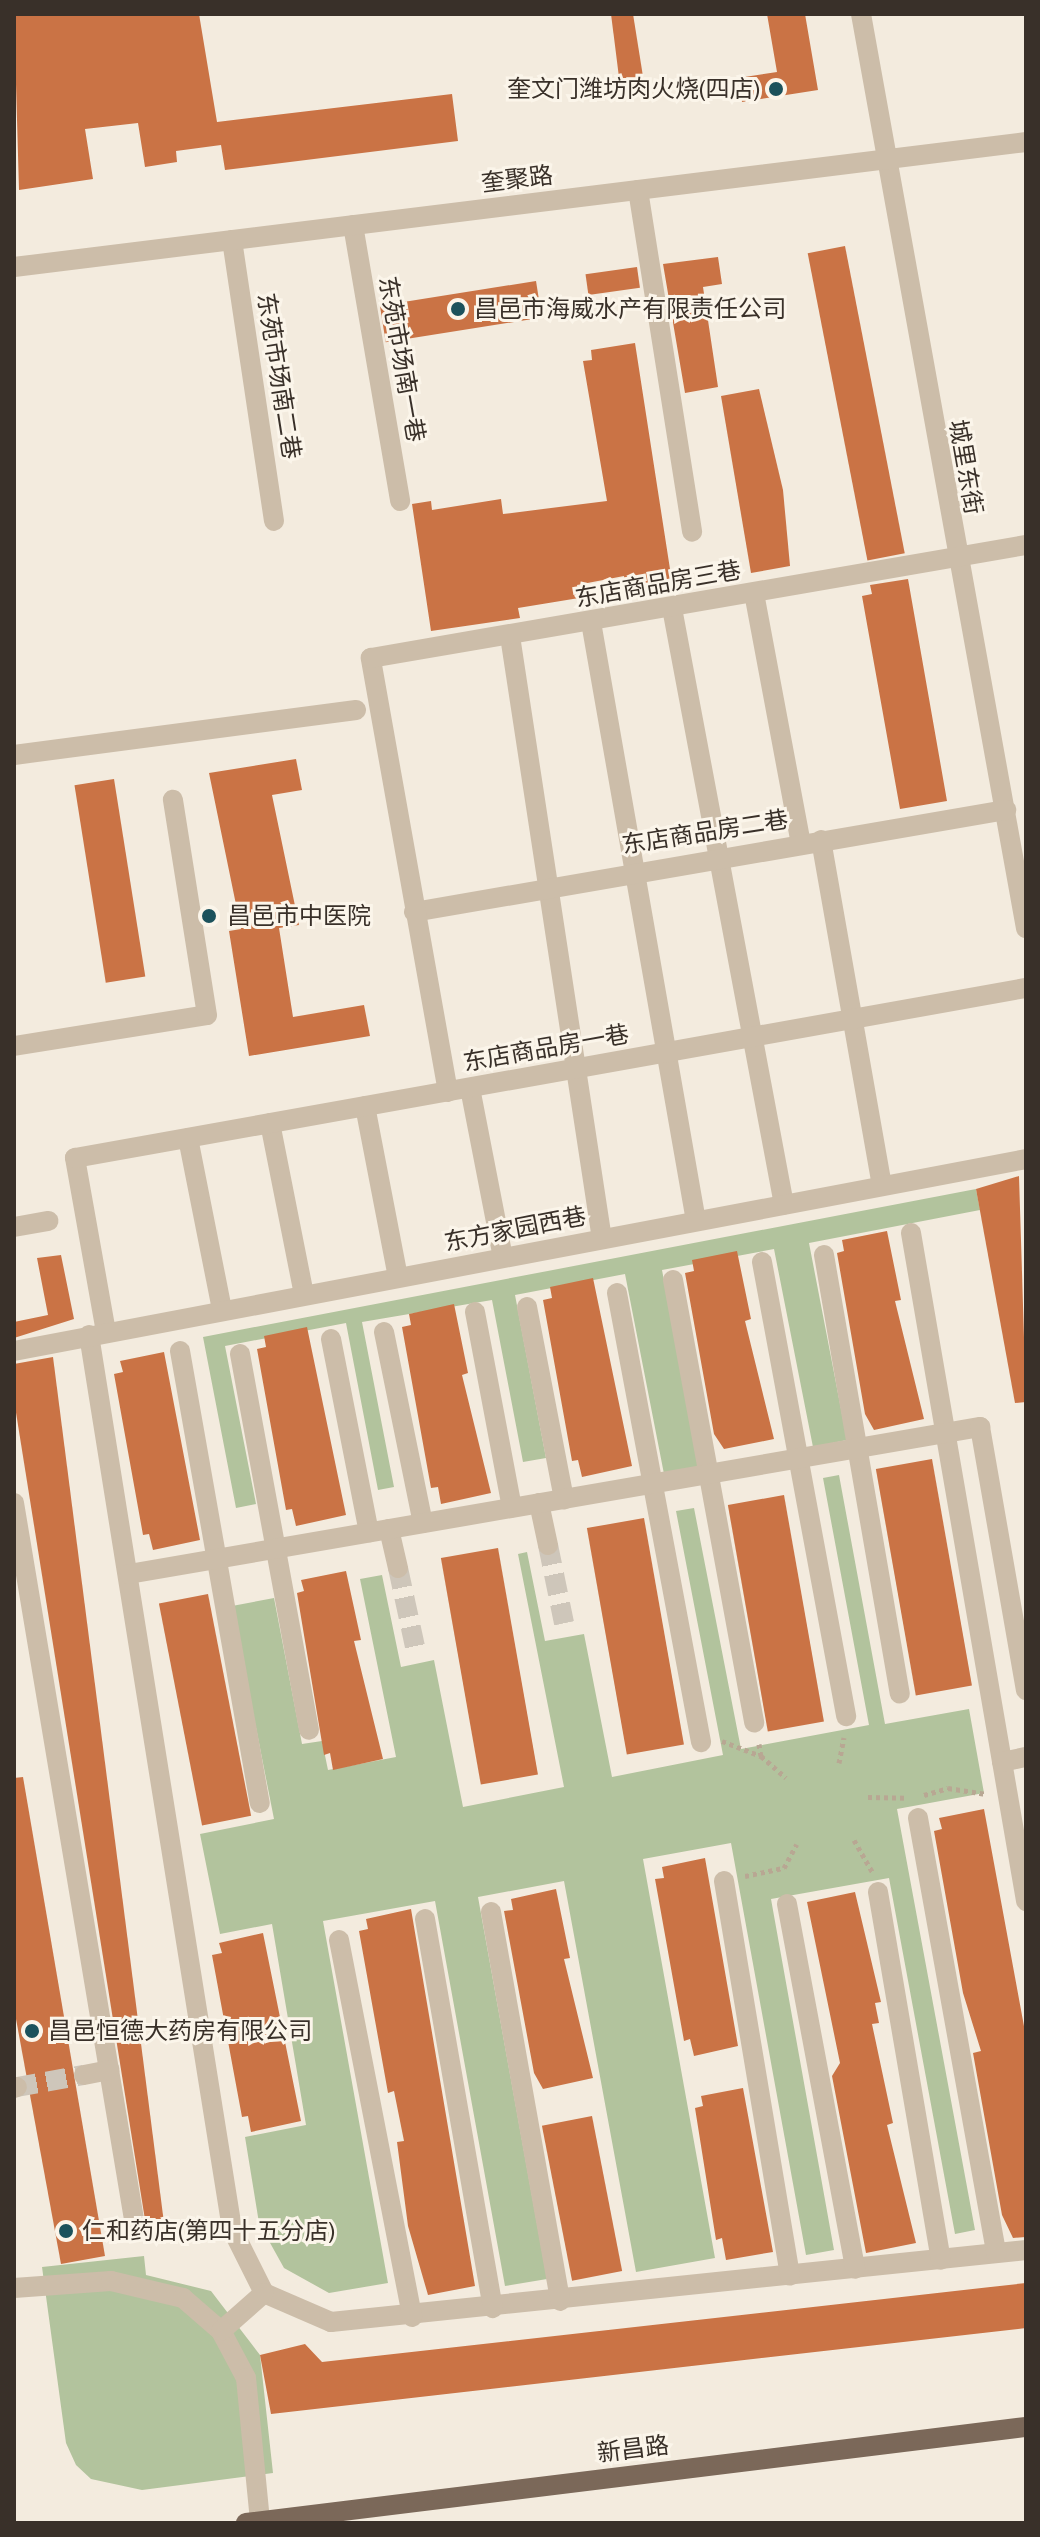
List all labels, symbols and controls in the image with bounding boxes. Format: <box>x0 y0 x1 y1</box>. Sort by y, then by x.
place label: 奎文门潍坊肉火烧(四店) <box>507 75 760 103</box>
marker: 奎文门潍坊肉火烧(四店) <box>767 80 785 98</box>
street label: 奎聚路 <box>480 160 554 198</box>
street label: 东苑市场南一巷 <box>373 274 431 444</box>
street label: 东苑市场南二巷 <box>252 291 306 461</box>
place label: 昌邑市海威水产有限责任公司 <box>474 295 786 323</box>
marker: 昌邑市海威水产有限责任公司 <box>449 300 467 318</box>
street label: 城里东街 <box>943 417 989 517</box>
street label: 东店商品房三巷 <box>573 555 743 613</box>
street label: 东店商品房二巷 <box>620 805 790 859</box>
place label: 昌邑市中医院 <box>227 902 371 930</box>
marker: 昌邑市中医院 <box>198 905 220 927</box>
street label: 东店商品房一巷 <box>461 1019 631 1077</box>
street label: 东方家园西巷 <box>442 1201 588 1257</box>
place label: 昌邑恒德大药房有限公司 <box>48 2017 312 2045</box>
marker: 昌邑恒德大药房有限公司 <box>23 2022 41 2040</box>
place label: 仁和药店(第四十五分店) <box>82 2217 335 2245</box>
marker: 仁和药店(第四十五分店) <box>57 2222 75 2240</box>
street label: 新昌路 <box>596 2430 670 2468</box>

